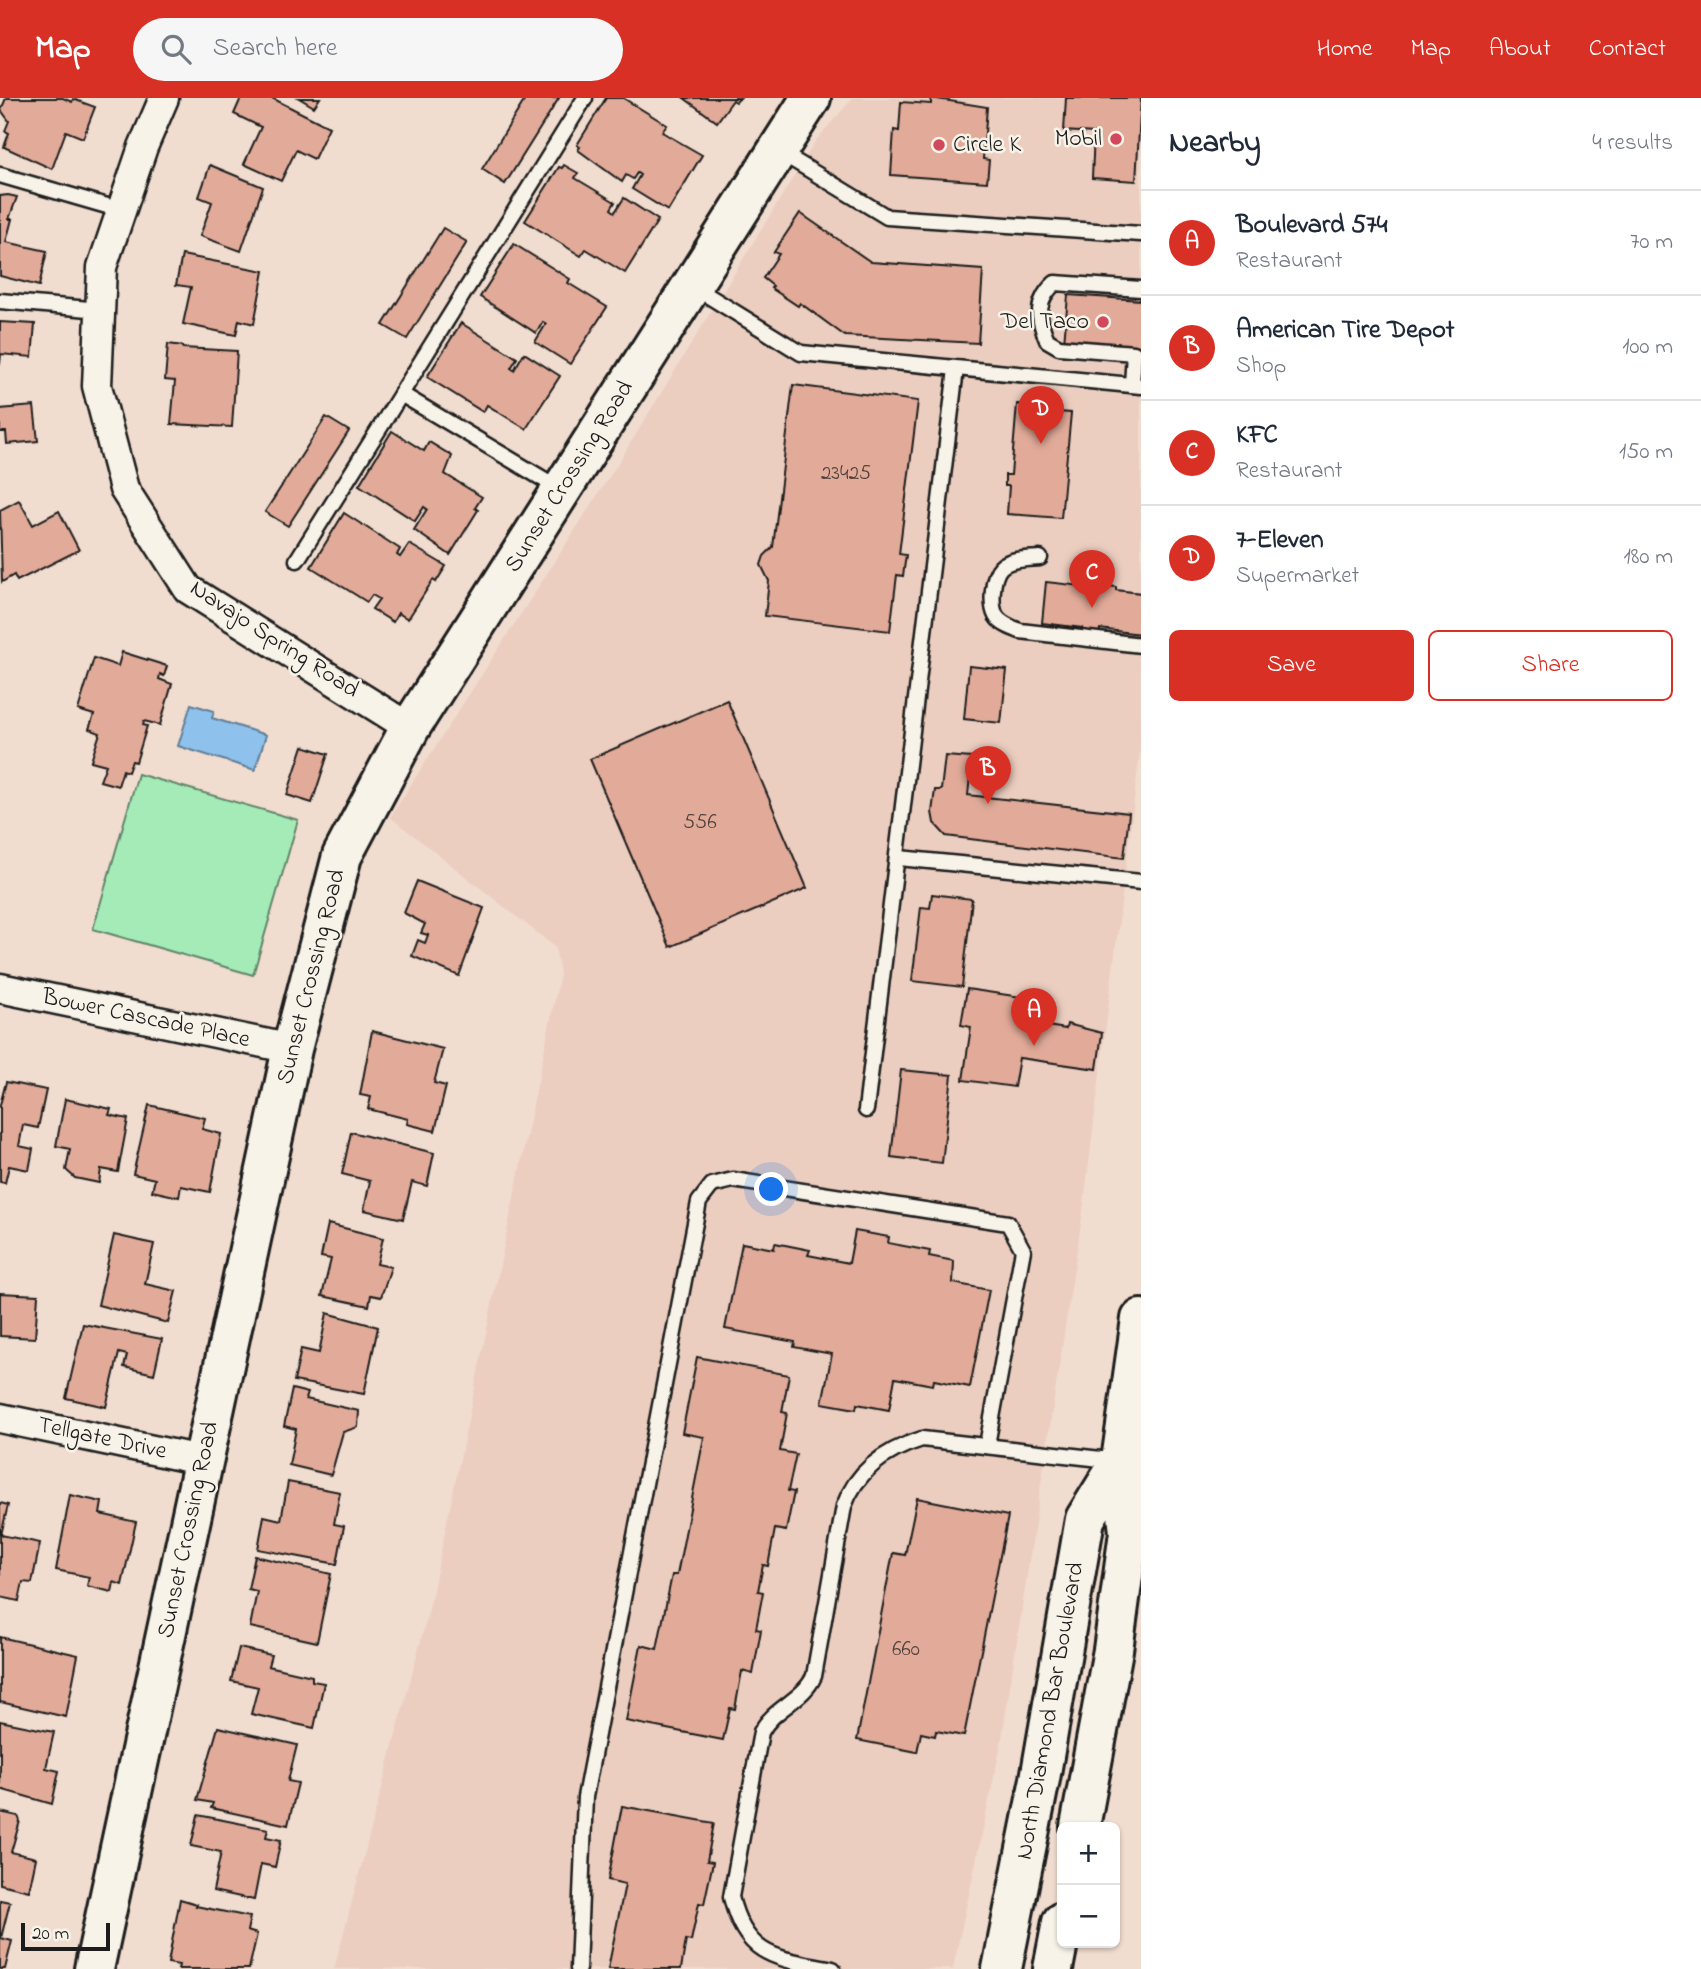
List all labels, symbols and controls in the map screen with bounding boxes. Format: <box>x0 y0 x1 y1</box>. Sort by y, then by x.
search box <box>133 18 623 81</box>
text: Map <box>35 25 91 73</box>
icon: search <box>157 30 195 68</box>
text: Search here <box>213 30 337 68</box>
text: Home <box>1317 32 1373 67</box>
text: Map <box>1411 32 1451 67</box>
text: About <box>1489 32 1551 67</box>
text: Contact <box>1589 32 1666 67</box>
place label: Mobil <box>1055 122 1102 157</box>
text: Nearby <box>1169 122 1261 166</box>
text: 4 results <box>1592 127 1673 160</box>
place label: Circle K <box>953 128 1021 163</box>
marker: Mobil <box>1108 131 1124 147</box>
marker: Circle K <box>931 137 947 153</box>
text: Boulevard 574 <box>1236 207 1387 245</box>
text: A <box>1185 226 1199 259</box>
text: 70 m <box>1630 226 1673 259</box>
text: Restaurant <box>1236 245 1343 278</box>
place label: Del Taco <box>1000 305 1089 340</box>
text: American Tire Depot <box>1236 312 1454 350</box>
marker: Del Taco <box>1095 314 1111 330</box>
text: B <box>1184 331 1200 364</box>
text: 100 m <box>1622 331 1673 364</box>
text: Shop <box>1236 350 1286 383</box>
street label: Sunset Crossing Road <box>497 374 644 580</box>
pin: D <box>1018 386 1064 444</box>
text: KFC <box>1236 417 1278 455</box>
text: C <box>1186 436 1198 469</box>
text: 150 m <box>1619 436 1673 469</box>
text: Restaurant <box>1236 455 1343 488</box>
house number: 23425 <box>821 459 871 489</box>
text: 7-Eleven <box>1236 522 1324 560</box>
text: D <box>1184 541 1200 574</box>
text: 180 m <box>1624 541 1673 574</box>
pin: C <box>1069 550 1115 608</box>
text: Supermarket <box>1236 560 1359 593</box>
street label: Navajo Spring Road <box>182 572 366 708</box>
button: Save <box>1169 630 1414 701</box>
button: Share <box>1428 630 1673 701</box>
pin: B <box>965 746 1011 804</box>
house number: 556 <box>683 808 717 838</box>
street label: Sunset Crossing Road <box>268 865 356 1088</box>
street label: Bower Cascade Place <box>38 980 253 1058</box>
pin: A <box>1011 988 1057 1046</box>
your location <box>754 1172 788 1206</box>
street label: Tellgate Drive <box>34 1408 170 1470</box>
street label: Sunset Crossing Road <box>149 1418 229 1642</box>
street label: North Diamond Bar Boulevard <box>1008 1559 1095 1863</box>
house number: 660 <box>892 1635 920 1665</box>
map controls <box>1057 1822 1120 1948</box>
button: + <box>1057 1822 1120 1885</box>
button: − <box>1057 1885 1120 1948</box>
scale bar <box>21 1920 110 1952</box>
text: 20 m <box>32 1921 69 1948</box>

